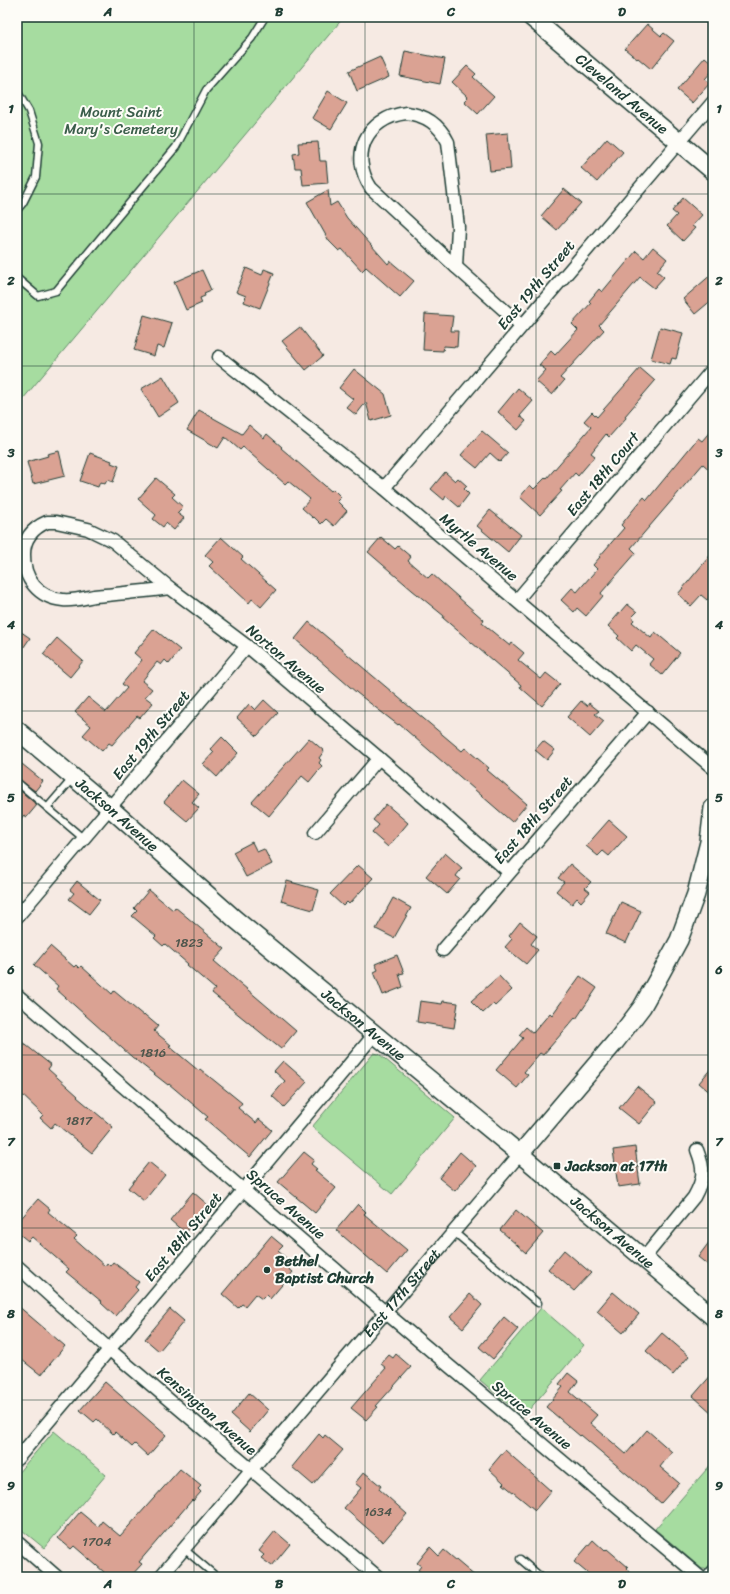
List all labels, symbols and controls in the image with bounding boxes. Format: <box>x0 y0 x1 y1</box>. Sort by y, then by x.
text: A <box>103 0 112 23</box>
text: B <box>275 0 284 23</box>
text: C <box>446 0 456 23</box>
text: D <box>618 0 626 23</box>
street label: Cleveland Avenue <box>569 47 674 141</box>
text: 1 <box>8 97 14 120</box>
text: 1 <box>716 97 722 120</box>
park label: Mount Saint Mary's Cemetery <box>64 99 178 142</box>
street label: East 19th Street <box>490 234 582 336</box>
text: 2 <box>6 269 15 292</box>
text: 2 <box>714 269 723 292</box>
street label: East 18th Court <box>560 425 647 522</box>
text: 3 <box>6 441 15 464</box>
text: 3 <box>714 441 723 464</box>
street label: Myrtle Avenue <box>434 506 525 588</box>
text: 4 <box>6 613 16 636</box>
text: 4 <box>714 613 724 636</box>
street label: Norton Avenue <box>240 617 332 701</box>
street label: East 19th Street <box>105 684 197 786</box>
street label: East 18th Street <box>487 769 579 870</box>
street label: Jackson Avenue <box>68 770 165 859</box>
text: 5 <box>7 786 15 809</box>
text: 5 <box>715 786 723 809</box>
house number: 1823 <box>175 931 203 954</box>
text: 6 <box>6 958 15 981</box>
text: 6 <box>714 958 723 981</box>
street label: Jackson Avenue <box>314 981 412 1068</box>
house number: 1816 <box>140 1041 166 1064</box>
house number: 1817 <box>66 1109 94 1132</box>
text: 7 <box>7 1130 16 1153</box>
text: 7 <box>715 1130 724 1153</box>
place label: Jackson at 17th <box>564 1153 668 1179</box>
marker: Jackson at 17th <box>552 1161 562 1171</box>
street label: Spruce Avenue <box>240 1162 332 1246</box>
street label: East 18th Street <box>137 1186 229 1288</box>
street label: Jackson Avenue <box>564 1188 661 1276</box>
street label: East 17th Street <box>356 1242 448 1343</box>
place label: Bethel Baptist Church <box>275 1248 374 1291</box>
marker: Bethel Baptist Church <box>262 1265 272 1275</box>
text: 8 <box>6 1302 15 1325</box>
text: 8 <box>714 1302 723 1325</box>
street label: Kensington Avenue <box>151 1360 263 1462</box>
street label: Spruce Avenue <box>486 1373 578 1457</box>
text: 9 <box>7 1474 15 1497</box>
text: 9 <box>715 1474 723 1497</box>
house number: 1634 <box>364 1500 392 1523</box>
house number: 1704 <box>82 1530 112 1553</box>
text: A <box>103 1572 112 1594</box>
text: B <box>275 1572 284 1594</box>
text: C <box>446 1572 456 1594</box>
text: D <box>618 1572 626 1594</box>

